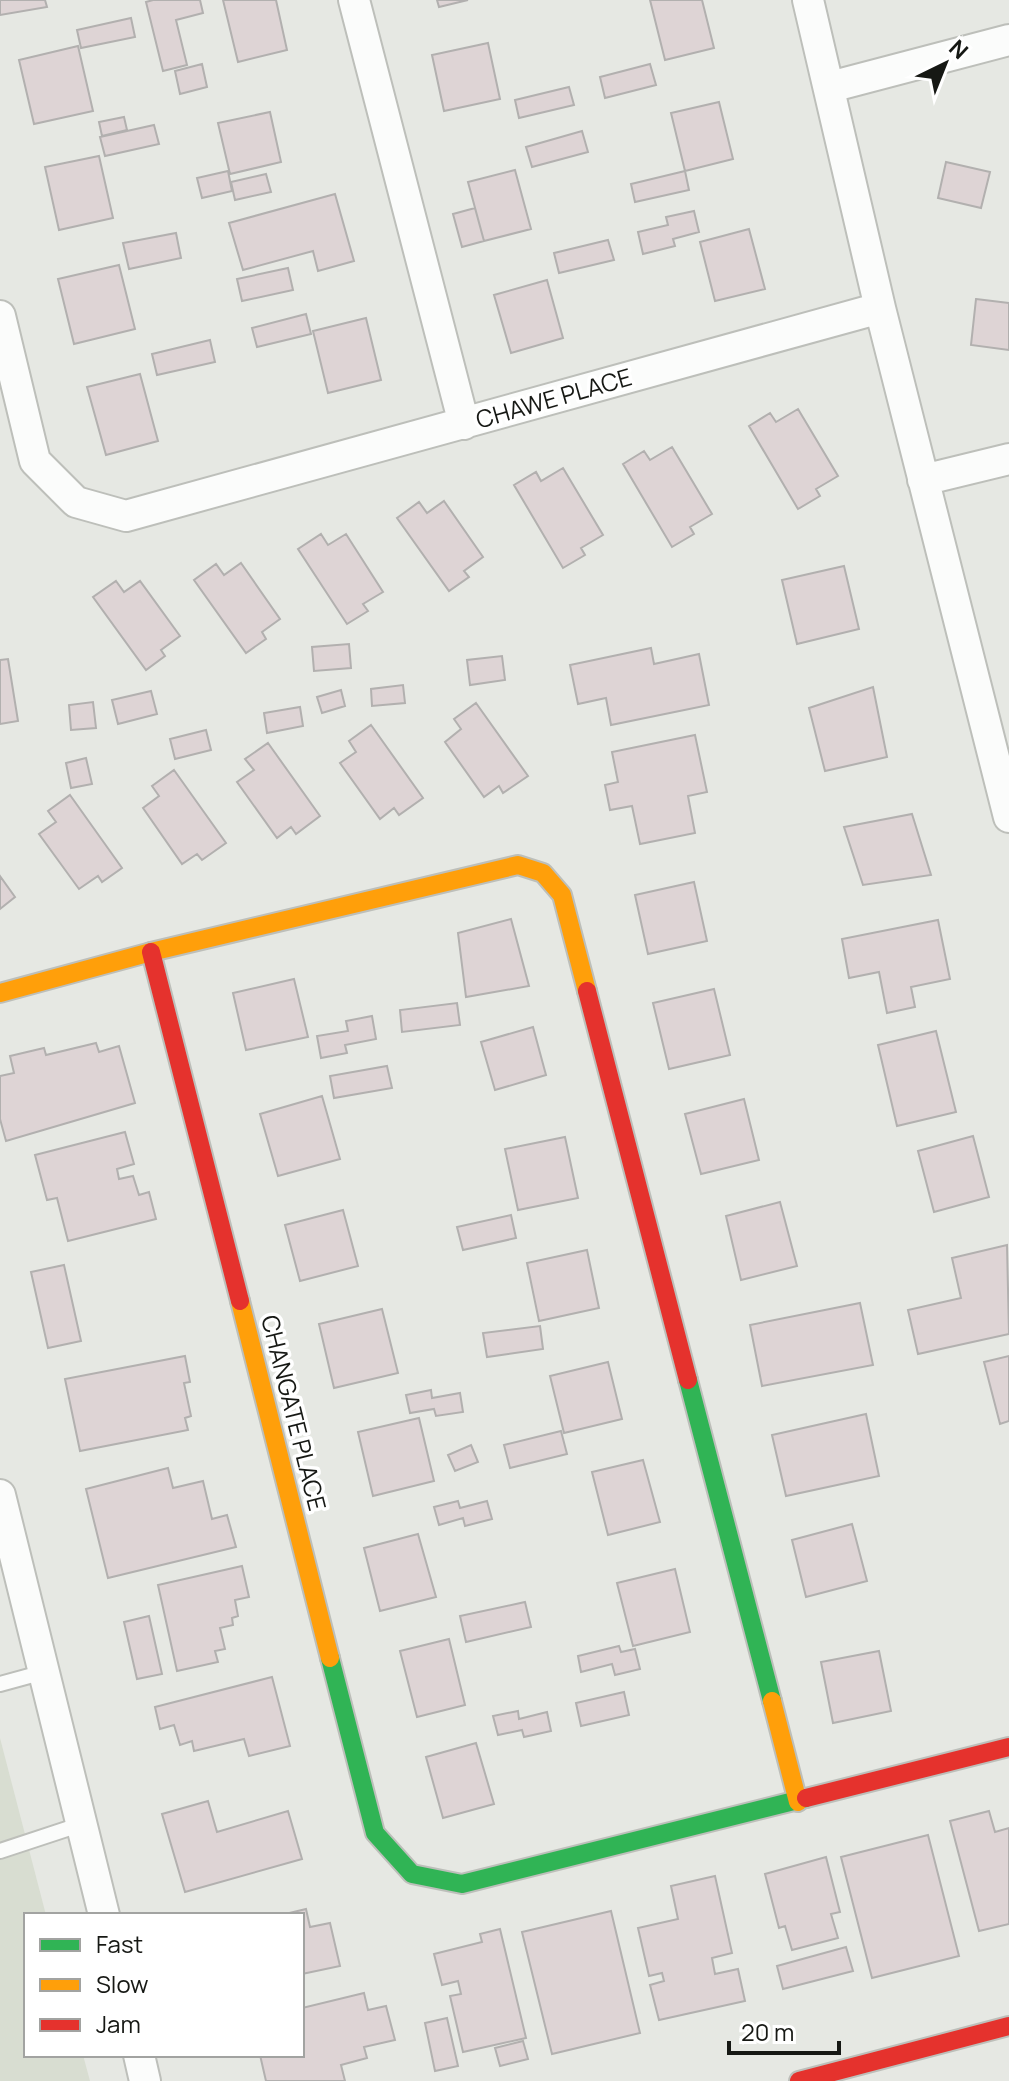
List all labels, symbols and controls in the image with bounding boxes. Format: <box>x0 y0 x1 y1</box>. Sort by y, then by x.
north arrow <box>905 24 985 104</box>
text: N <box>943 33 975 66</box>
street label: CHAWE PLACE <box>472 360 635 436</box>
street label: CHANGATE PLACE <box>254 1311 335 1514</box>
legend <box>24 1913 304 2057</box>
text: Fast <box>96 1927 143 1960</box>
text: Slow <box>96 1967 149 2000</box>
scale bar <box>729 2005 839 2055</box>
text: Jam <box>96 2007 141 2040</box>
text: 20 m <box>741 2015 794 2048</box>

